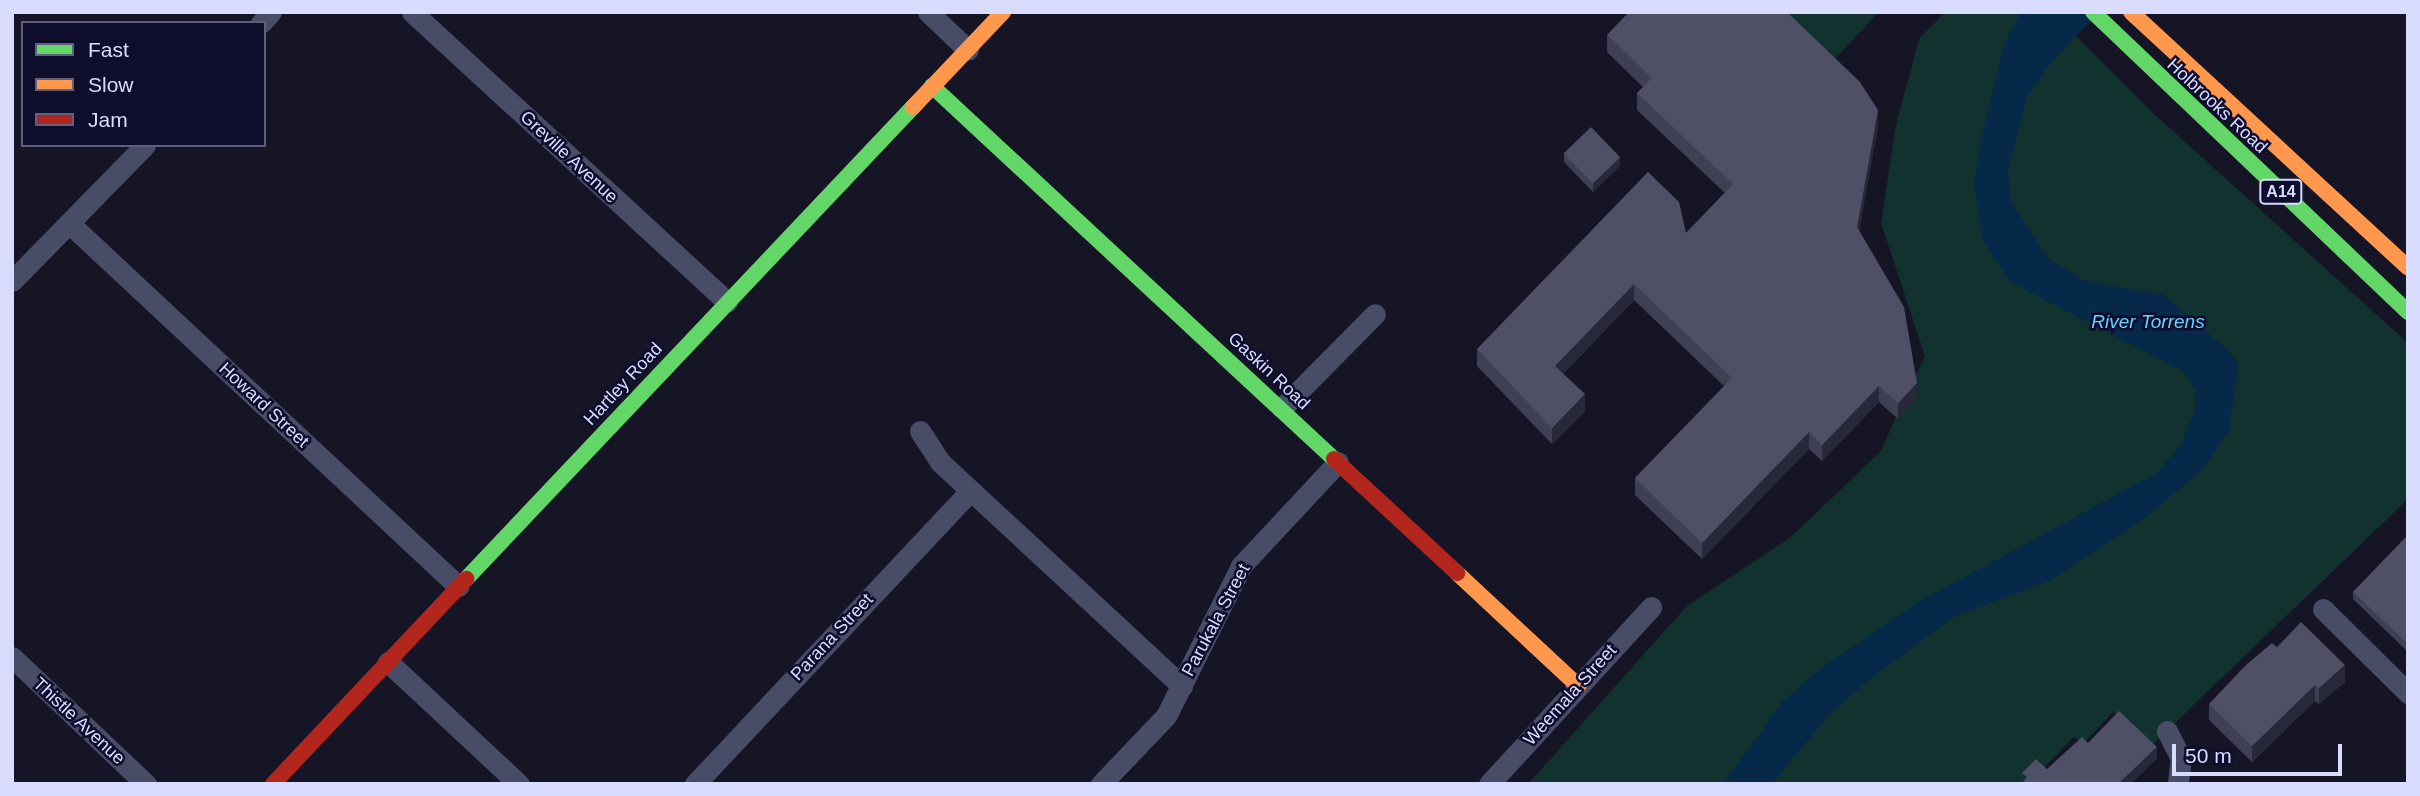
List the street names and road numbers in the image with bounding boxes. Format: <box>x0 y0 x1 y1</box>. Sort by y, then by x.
street label: Holbrooks Road <box>2162 54 2272 158</box>
street label: Greville Avenue <box>515 106 623 208</box>
road number: A14 <box>2258 180 2304 204</box>
street label: Gaskin Road <box>1224 328 1314 414</box>
street label: Hartley Road <box>579 338 667 430</box>
street label: Howard Street <box>215 358 313 452</box>
street label: Parukala Street <box>1177 560 1255 680</box>
street label: Parana Street <box>786 589 878 685</box>
street label: Weemala Street <box>1519 640 1621 750</box>
street label: Thistle Avenue <box>28 673 130 769</box>

